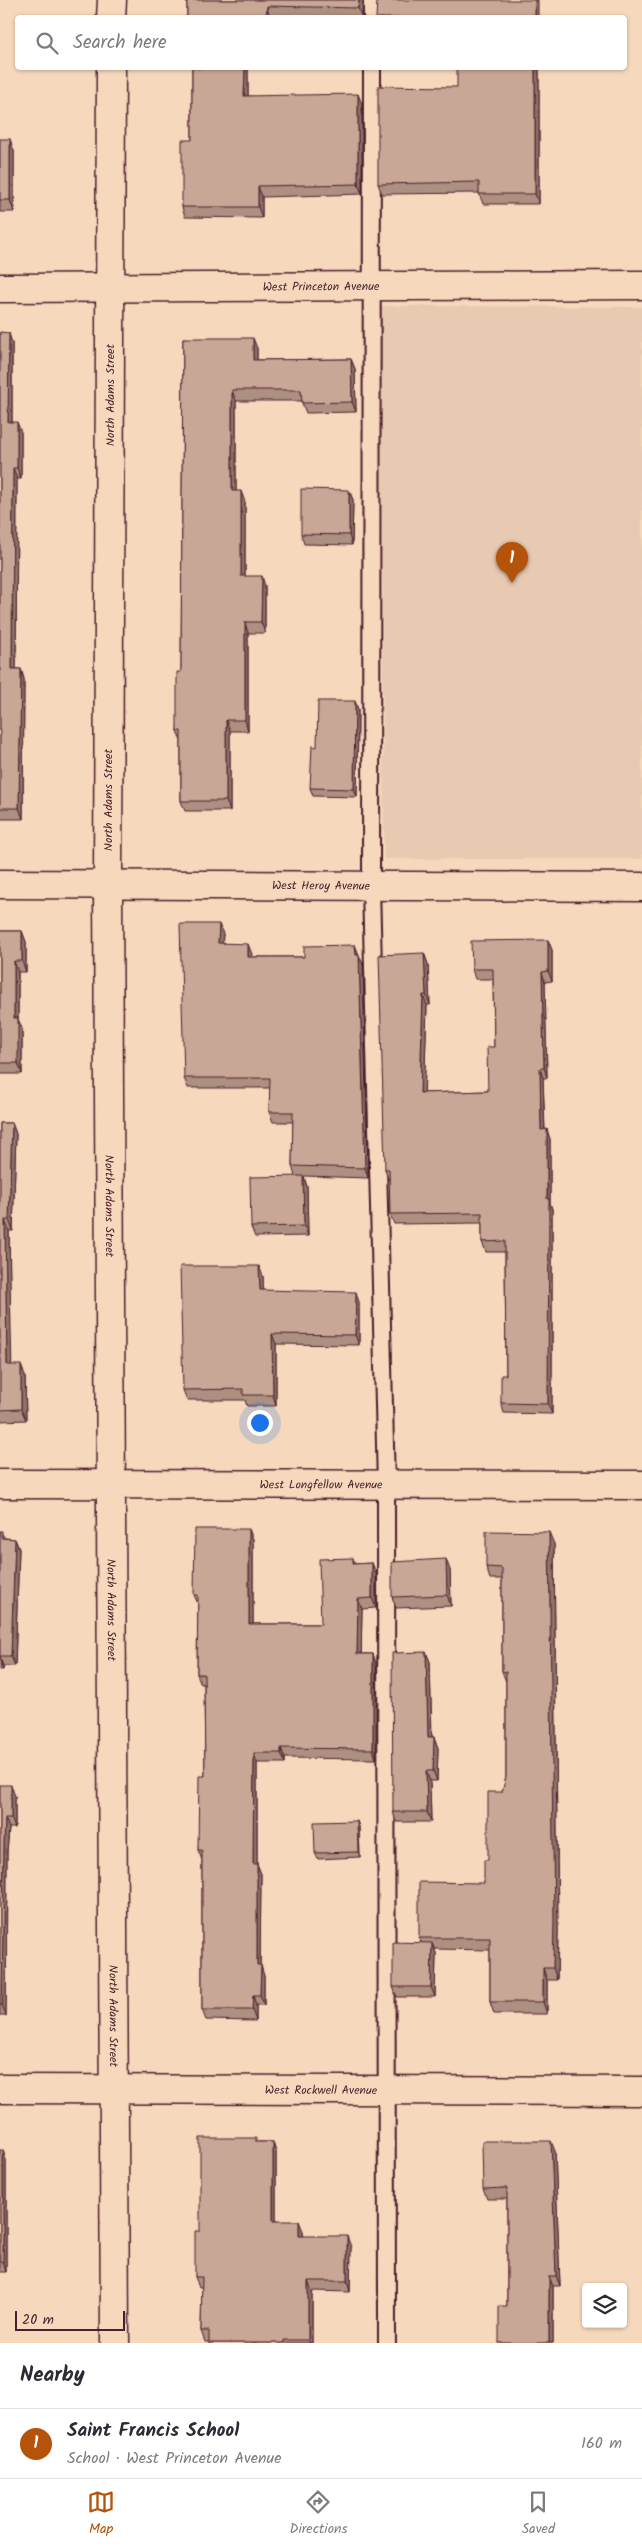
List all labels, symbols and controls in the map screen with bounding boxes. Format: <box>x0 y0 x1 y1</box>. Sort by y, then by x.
search box <box>15 15 627 70</box>
text: Search here <box>73 28 167 58</box>
icon: search <box>33 29 61 57</box>
street label: West Princeton Avenue <box>263 277 380 296</box>
street label: North Adams Street <box>101 344 120 446</box>
pin: 1 <box>496 542 528 583</box>
street label: North Adams Street <box>99 749 118 851</box>
street label: West Heroy Avenue <box>272 876 371 895</box>
street label: North Adams Street <box>100 1155 119 1258</box>
your location <box>247 1410 273 1436</box>
street label: West Longfellow Avenue <box>259 1475 383 1494</box>
street label: North Adams Street <box>102 1559 121 1662</box>
street label: North Adams Street <box>104 1965 123 2068</box>
street label: West Rockwell Avenue <box>265 2080 378 2100</box>
map controls <box>582 2283 627 2328</box>
button: layers <box>582 2283 627 2328</box>
scale bar <box>15 2308 125 2331</box>
text: 20 m <box>22 2309 54 2331</box>
text: Nearby <box>20 2359 85 2392</box>
text: Saint Francis School <box>67 2416 239 2446</box>
text: 1 <box>34 2431 38 2456</box>
text: 160 m <box>581 2431 622 2456</box>
text: School · West Princeton Avenue <box>67 2446 282 2471</box>
tab: Map <box>87 2488 115 2540</box>
tab: Directions <box>289 2488 347 2540</box>
tab: Saved <box>522 2488 555 2540</box>

